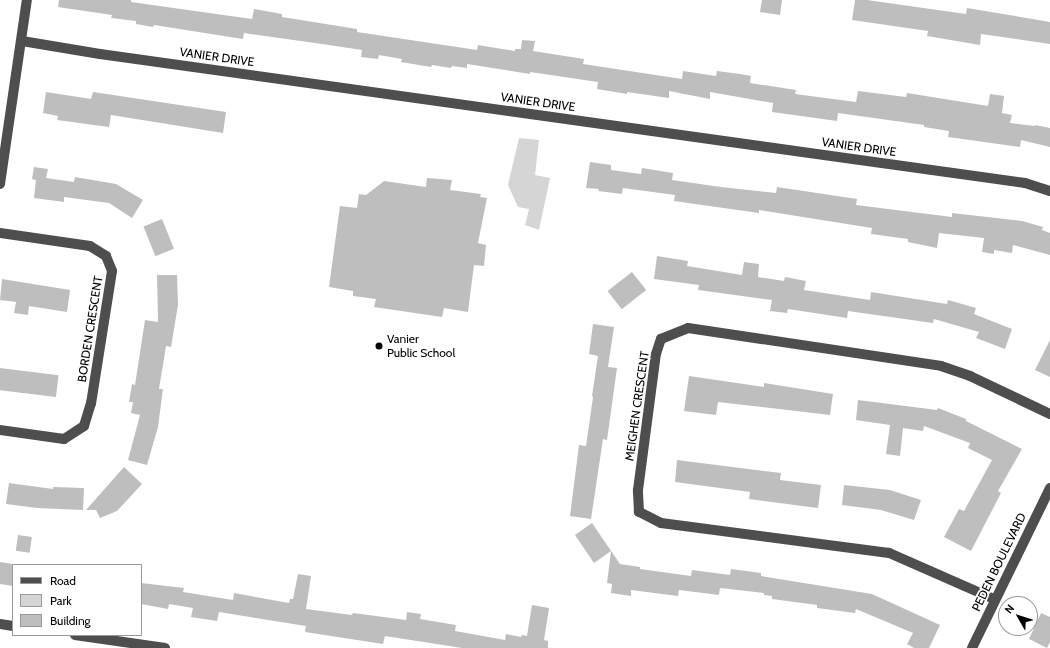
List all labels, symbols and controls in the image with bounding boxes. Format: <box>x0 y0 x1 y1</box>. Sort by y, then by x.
street label: VANIER DRIVE <box>179 45 255 69</box>
street label: VANIER DRIVE <box>500 90 576 114</box>
street label: VANIER DRIVE <box>821 135 897 159</box>
street label: BORDEN CRESCENT <box>74 275 106 383</box>
place label: Vanier Public School <box>387 332 455 360</box>
marker: Vanier Public School <box>374 341 384 351</box>
street label: MEIGHEN CRESCENT <box>622 350 652 462</box>
street label: PEDEN BOULEVARD <box>969 510 1029 614</box>
legend <box>12 564 142 636</box>
text: Road <box>50 573 76 588</box>
text: Park <box>50 593 72 608</box>
north arrow <box>998 596 1038 636</box>
text: Building <box>50 613 91 628</box>

